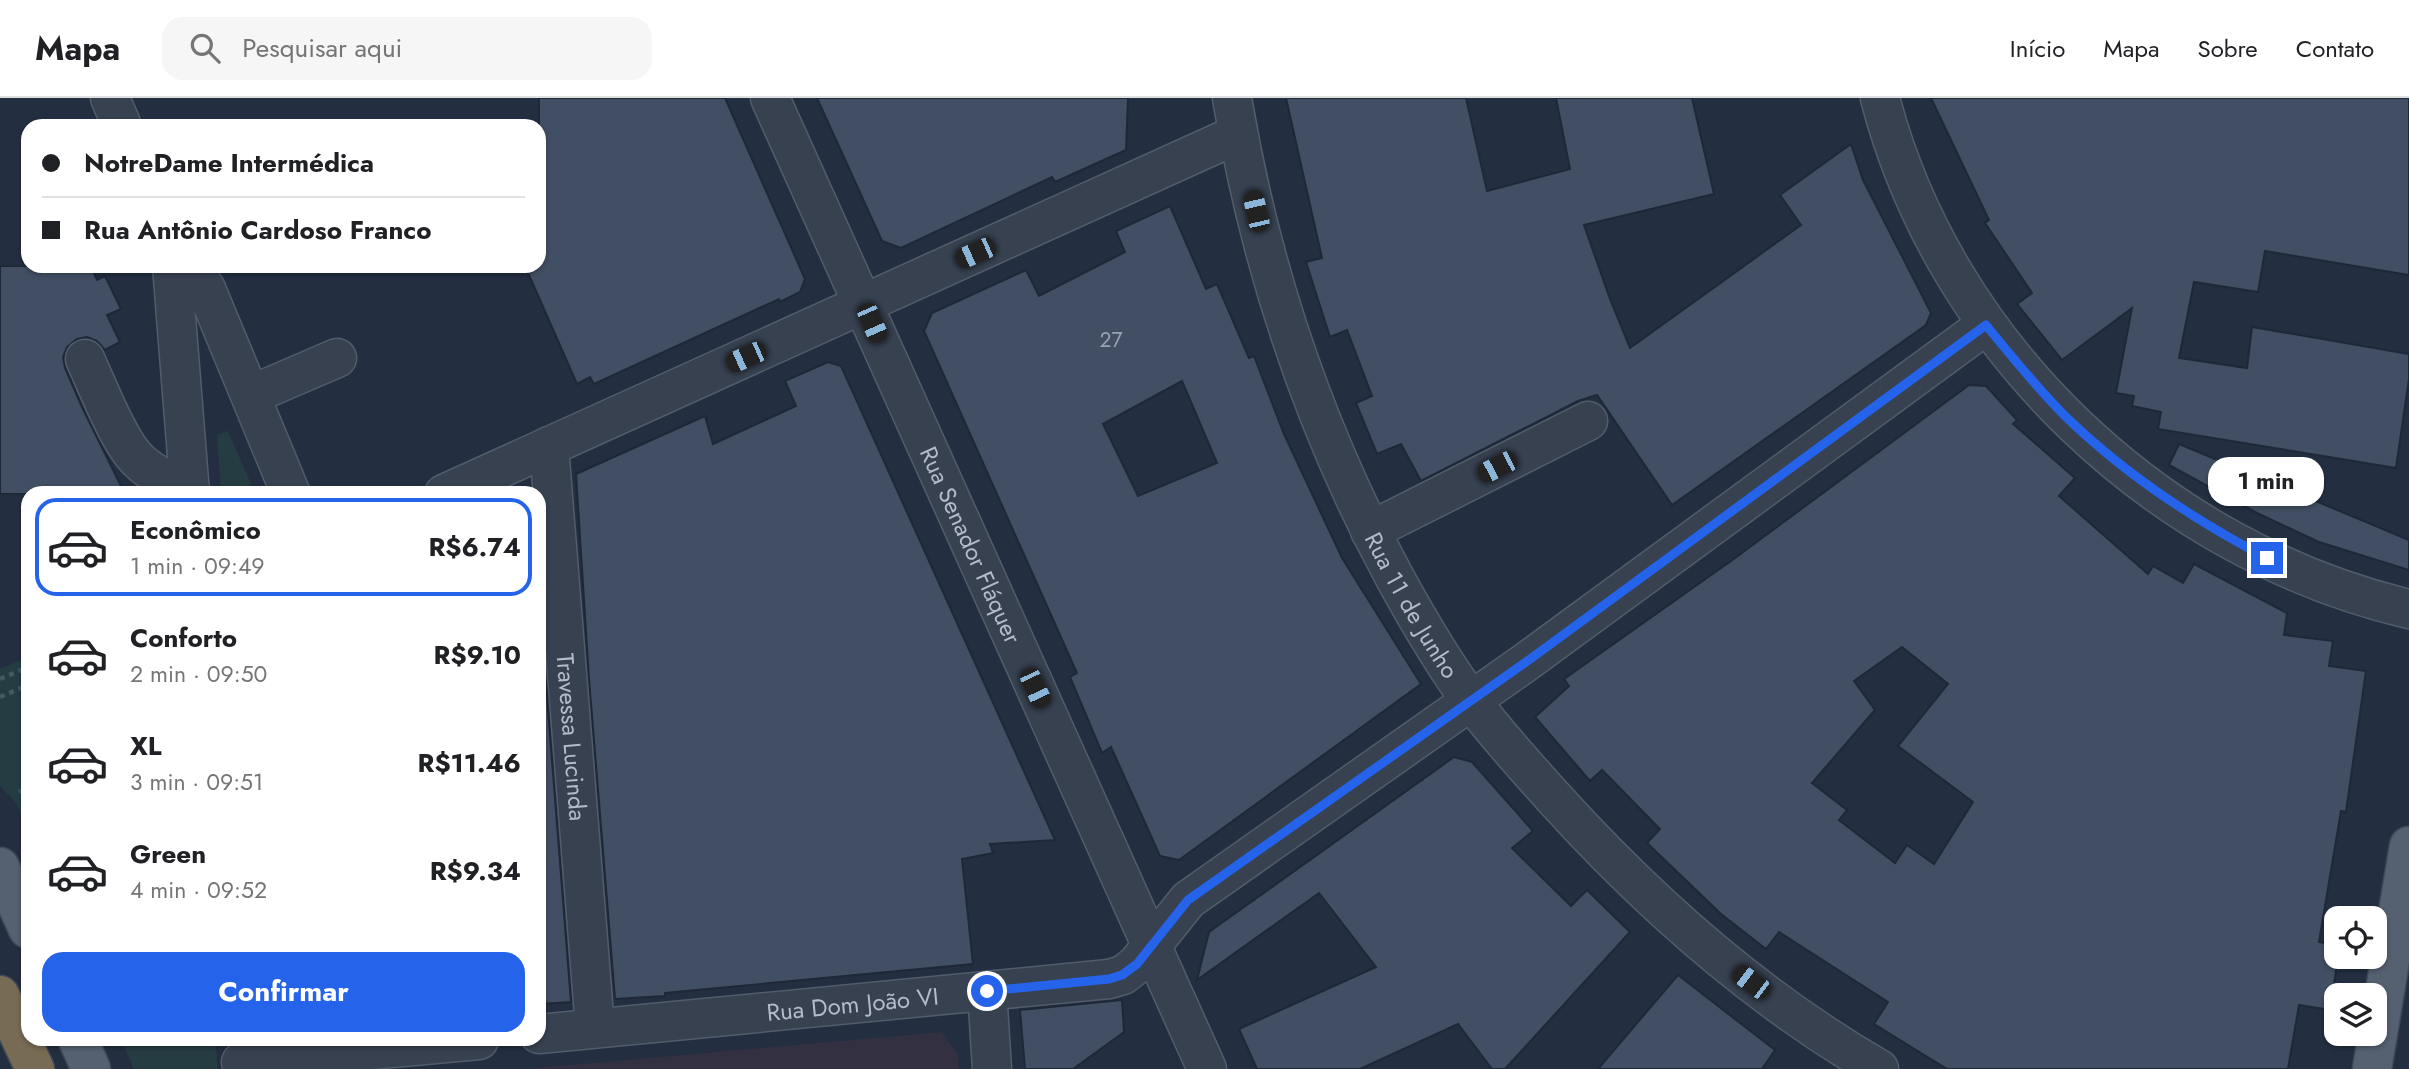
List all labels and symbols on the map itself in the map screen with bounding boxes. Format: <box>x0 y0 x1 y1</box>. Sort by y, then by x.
car <box>1242 188 1271 234</box>
car <box>952 235 999 271</box>
car <box>854 300 891 346</box>
house number: 27 <box>1100 325 1122 355</box>
car <box>723 339 770 375</box>
street label: Rua Senador Fláquer <box>911 441 1031 650</box>
car <box>1474 448 1521 486</box>
callout: 1 min <box>2209 456 2325 505</box>
street label: Rua 11 de Junho <box>1356 526 1468 685</box>
route end <box>2251 542 2283 574</box>
street label: Travessa Lucinda <box>548 652 596 822</box>
car <box>1017 665 1054 711</box>
car <box>1728 961 1775 1003</box>
route start <box>971 975 1003 1007</box>
street label: Rua Dom João VI <box>765 978 940 1029</box>

